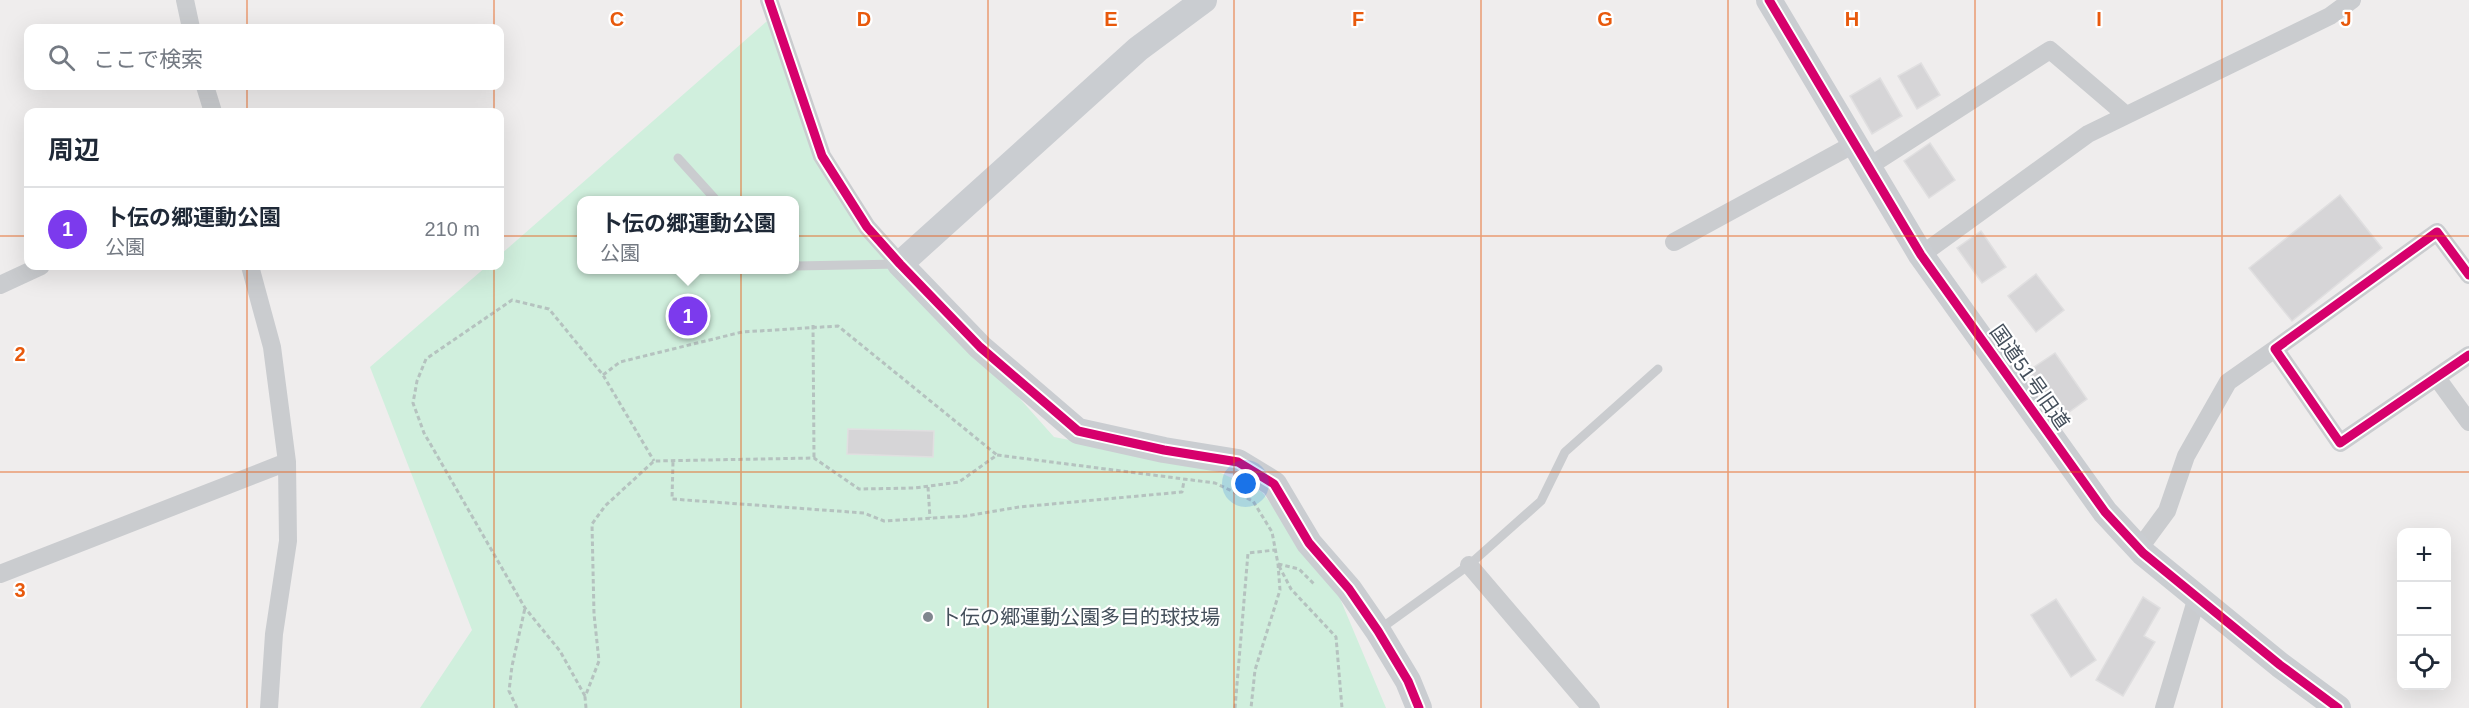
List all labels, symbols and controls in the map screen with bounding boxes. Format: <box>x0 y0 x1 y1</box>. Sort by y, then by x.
text: C <box>610 8 624 30</box>
text: D <box>857 8 871 30</box>
text: E <box>1104 8 1118 30</box>
text: F <box>1352 8 1364 30</box>
text: G <box>1597 8 1613 30</box>
text: H <box>1845 8 1859 30</box>
text: I <box>2096 8 2102 30</box>
text: J <box>2340 8 2352 30</box>
search box <box>24 24 504 90</box>
icon: search <box>45 41 78 74</box>
text: ここで検索 <box>93 47 203 72</box>
text: 周辺 <box>48 135 100 165</box>
popup <box>577 196 799 274</box>
text: 卜伝の郷運動公園 <box>105 205 281 230</box>
text: 卜伝の郷運動公園 <box>600 211 776 236</box>
text: 1 <box>62 218 73 240</box>
text: 210 m <box>424 218 480 240</box>
text: 公園 <box>105 236 145 258</box>
text: 公園 <box>600 242 640 264</box>
pin: 1 <box>668 294 708 338</box>
street label: 国道51号旧道 <box>1986 321 2074 433</box>
text: 2 <box>14 343 26 365</box>
your location <box>1231 469 1260 498</box>
map controls <box>2397 528 2451 690</box>
button: + <box>2397 528 2451 582</box>
text: 3 <box>14 579 26 601</box>
button: − <box>2397 582 2451 636</box>
place label: 卜伝の郷運動公園多目的球技場 <box>940 606 1220 628</box>
marker: 卜伝の郷運動公園多目的球技場 <box>921 610 935 624</box>
button: locate <box>2397 636 2451 690</box>

